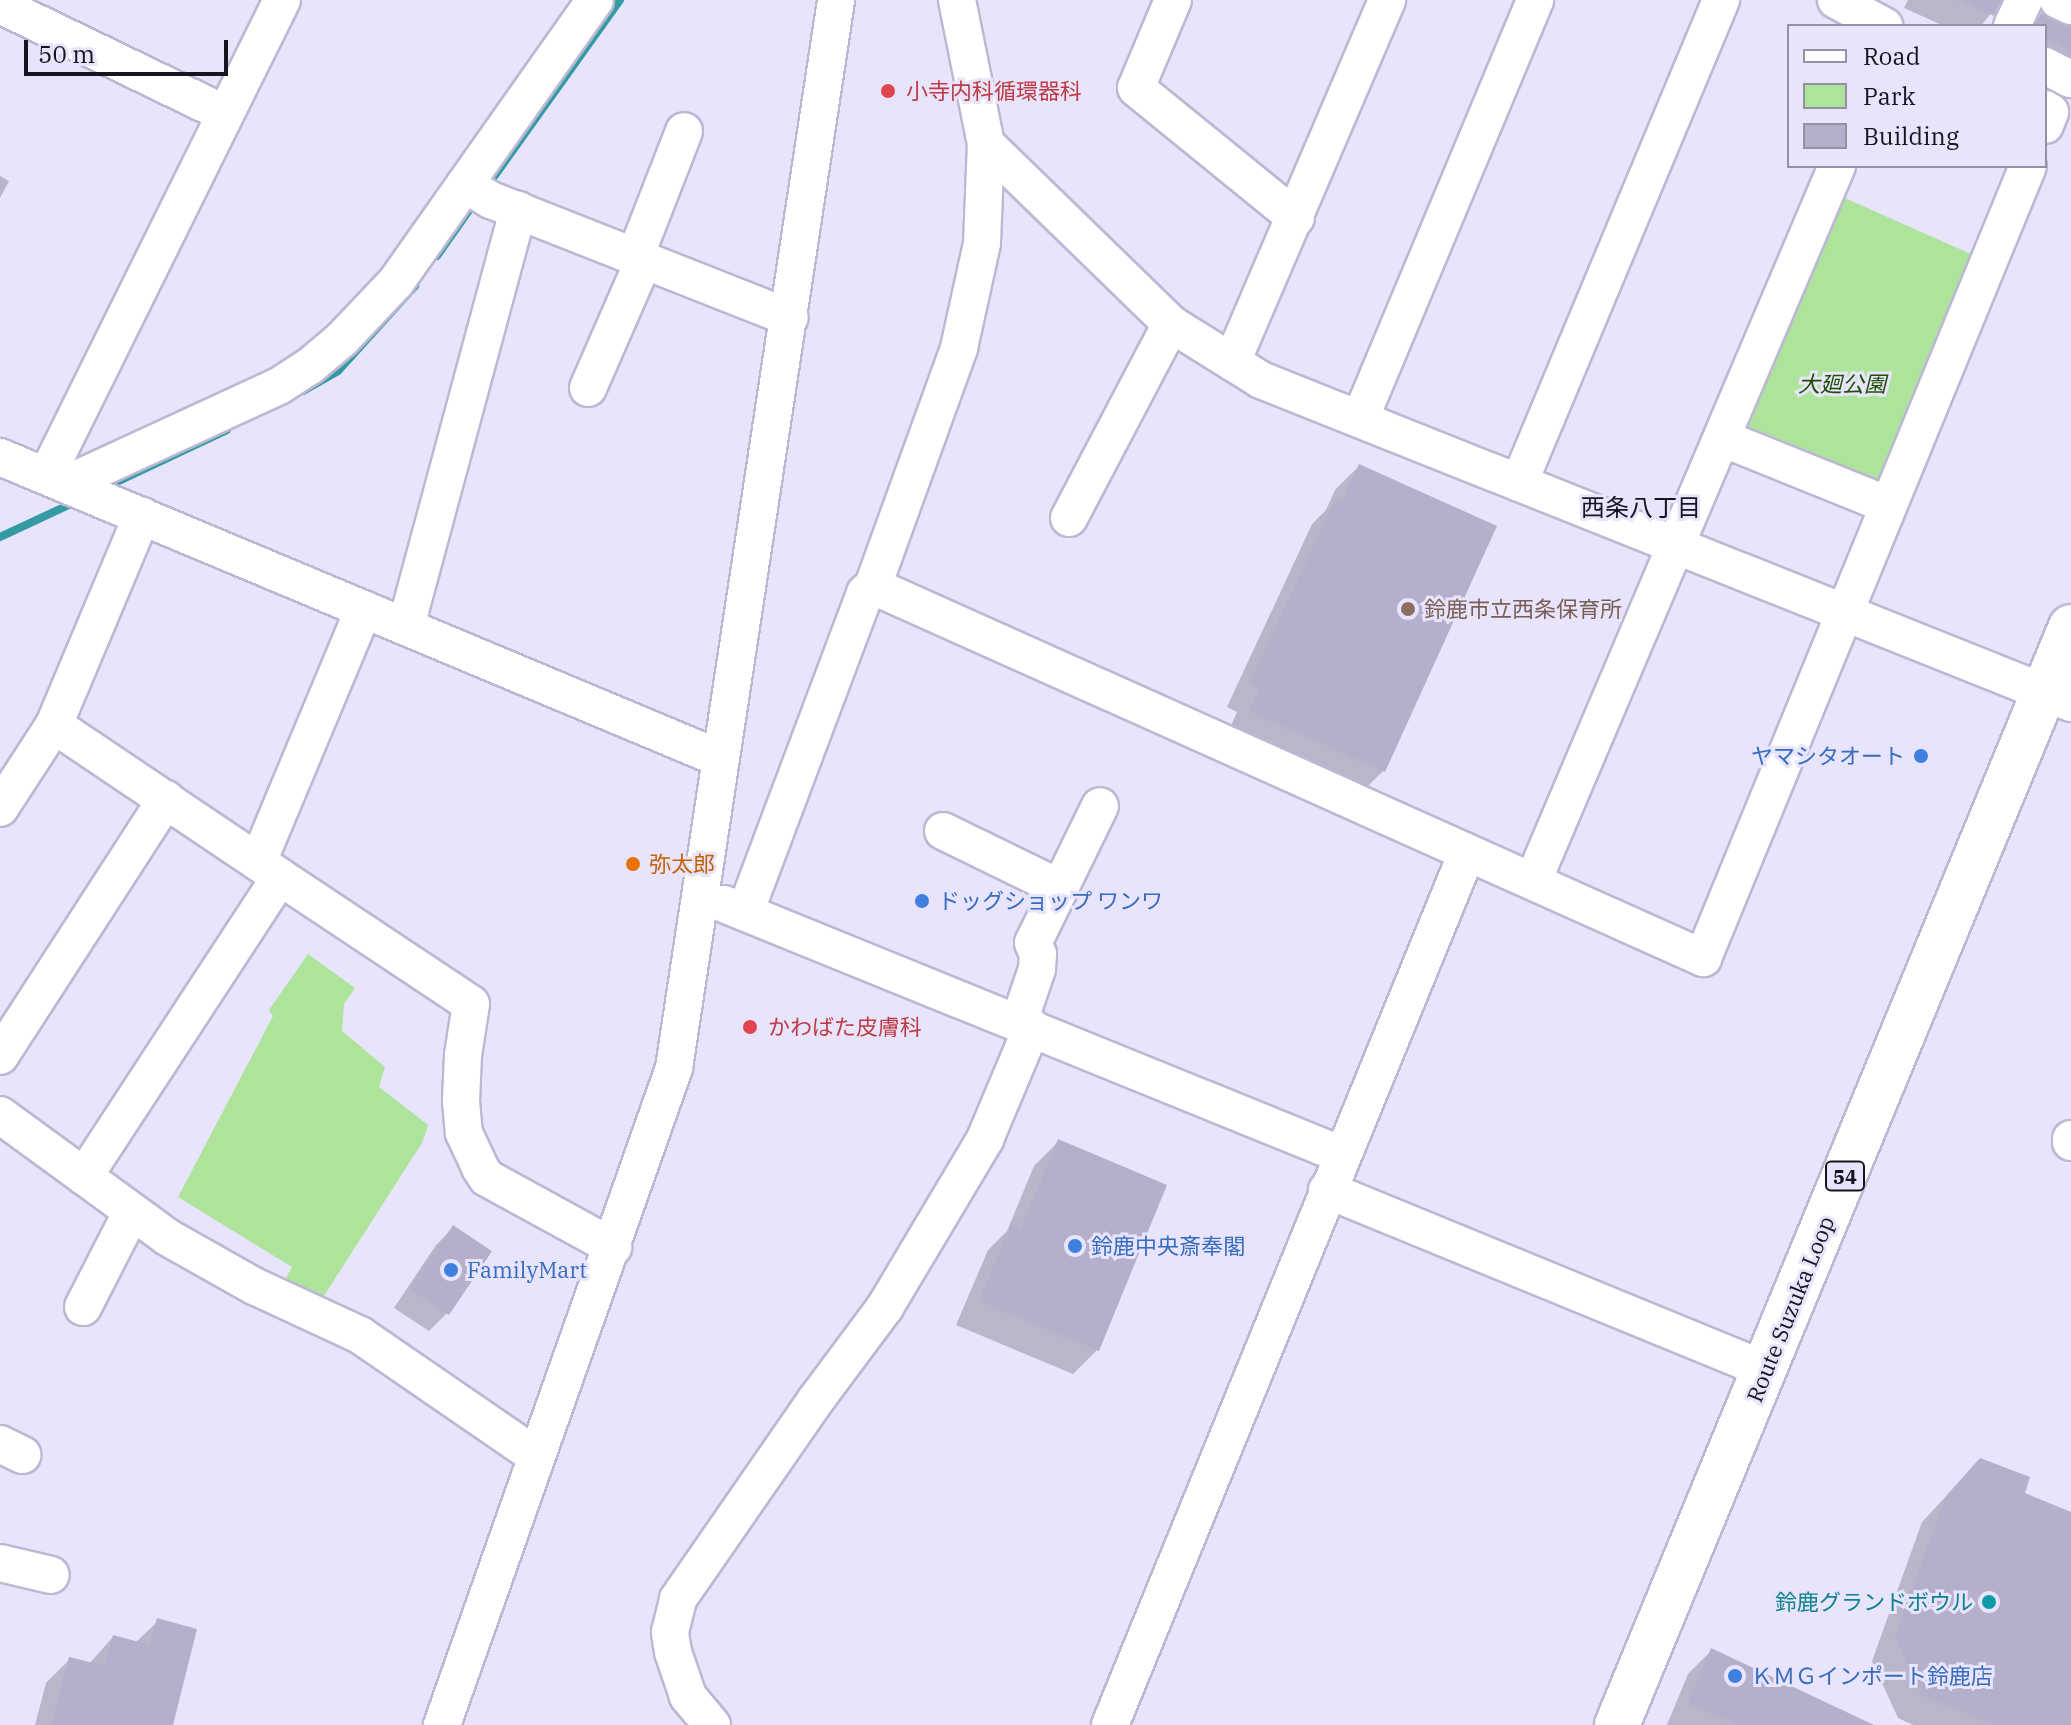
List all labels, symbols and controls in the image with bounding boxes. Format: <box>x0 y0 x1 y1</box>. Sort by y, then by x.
scale bar <box>28 24 232 74</box>
legend <box>1787 24 2047 168</box>
text: 50 m <box>38 38 95 70</box>
text: Road <box>1863 40 1920 72</box>
place label: 小寺内科循環器科 <box>906 78 1082 104</box>
marker: 小寺内科循環器科 <box>877 80 899 102</box>
text: Park <box>1863 80 1915 112</box>
text: Building <box>1863 120 1959 152</box>
park label: 大廻公園 <box>1798 371 1886 397</box>
district label: 西条八丁目 <box>1581 494 1701 522</box>
place label: 鈴鹿市立西条保育所 <box>1424 596 1622 622</box>
marker: 鈴鹿市立西条保育所 <box>1399 600 1417 618</box>
place label: ヤマシタオート <box>1751 743 1905 769</box>
marker: ヤマシタオート <box>1912 747 1930 765</box>
place label: 弥太郎 <box>649 851 715 877</box>
marker: 弥太郎 <box>624 855 642 873</box>
place label: ドッグショップ ワンワ <box>938 888 1163 914</box>
marker: ドッグショップ ワンワ <box>913 892 931 910</box>
place label: かわばた皮膚科 <box>768 1014 922 1040</box>
marker: かわばた皮膚科 <box>739 1016 761 1038</box>
road number: 54 <box>1825 1160 1865 1192</box>
street label: Route Suzuka Loop <box>1741 1212 1839 1406</box>
place label: 鈴鹿中央斎奉閣 <box>1091 1233 1245 1259</box>
marker: 鈴鹿中央斎奉閣 <box>1066 1237 1084 1255</box>
place label: FamilyMart <box>467 1257 587 1283</box>
marker: FamilyMart <box>442 1261 460 1279</box>
place label: 鈴鹿グランドボウル <box>1775 1589 1973 1615</box>
marker: 鈴鹿グランドボウル <box>1980 1593 1998 1611</box>
place label: ＫＭＧインポート鈴鹿店 <box>1751 1663 1993 1689</box>
marker: ＫＭＧインポート鈴鹿店 <box>1726 1667 1744 1685</box>

